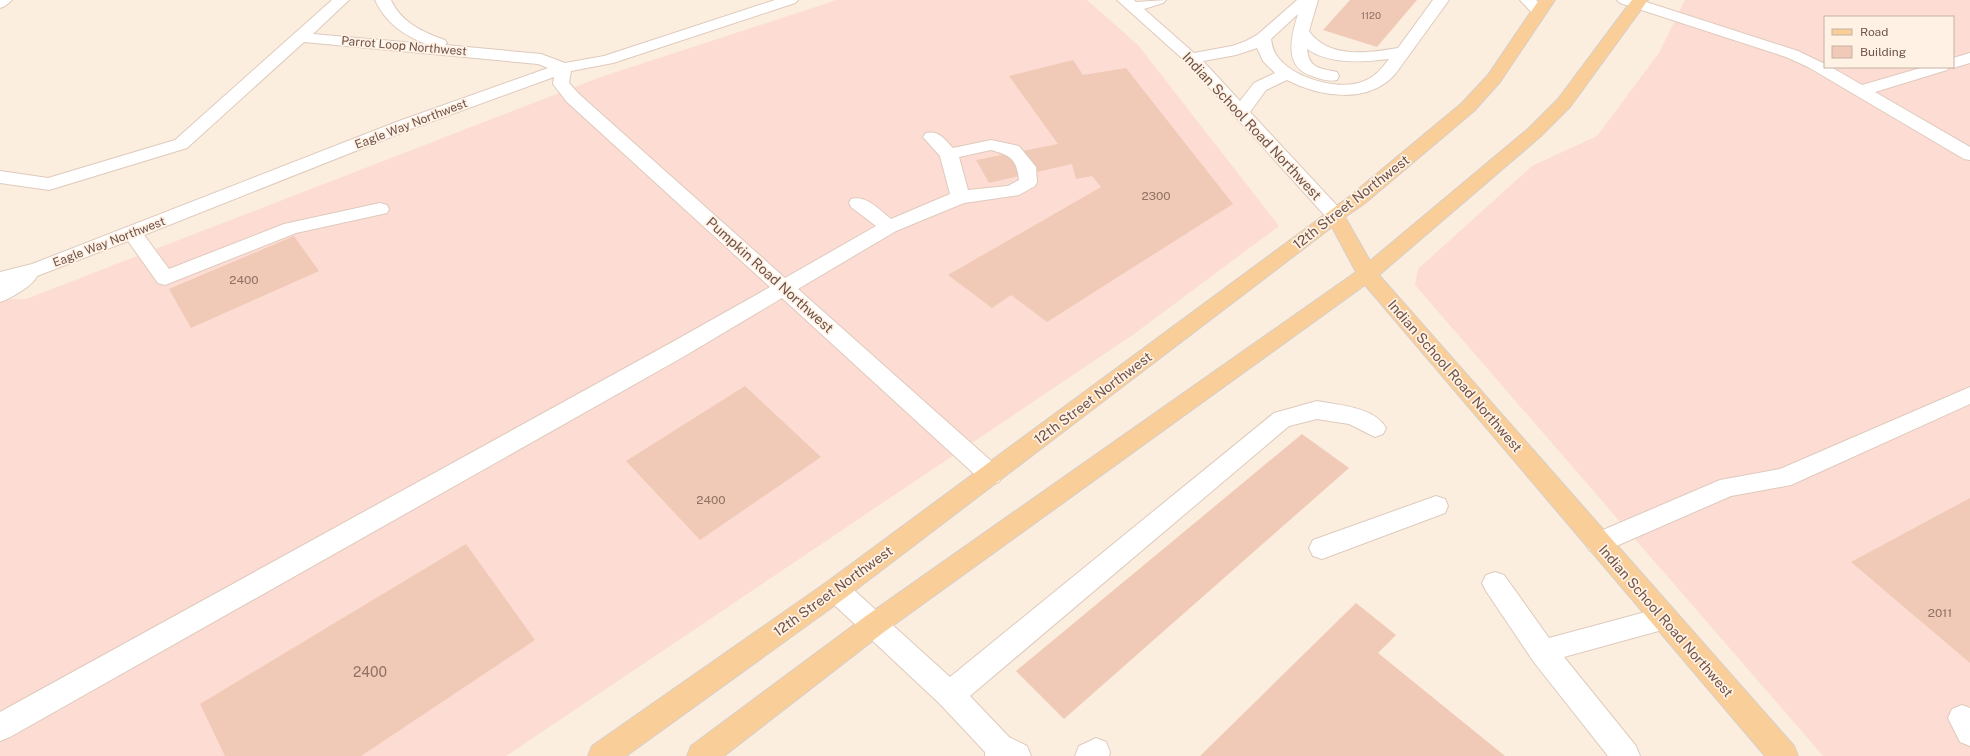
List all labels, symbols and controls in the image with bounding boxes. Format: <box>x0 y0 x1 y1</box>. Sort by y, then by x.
house number: 1120 <box>1361 9 1381 21</box>
legend <box>1824 16 1954 68</box>
text: Road <box>1860 25 1888 39</box>
street label: Parrot Loop Northwest <box>341 34 468 58</box>
text: Building <box>1860 45 1906 59</box>
street label: Indian School Road Northwest <box>1179 49 1325 203</box>
street label: Eagle Way Northwest <box>353 96 469 152</box>
street label: 12th Street Northwest <box>1290 152 1412 252</box>
house number: 2300 <box>1141 189 1171 203</box>
street label: Eagle Way Northwest <box>51 214 167 270</box>
street label: Pumpkin Road Northwest <box>703 214 837 336</box>
house number: 2400 <box>229 273 259 287</box>
street label: Indian School Road Northwest <box>1385 297 1525 455</box>
street label: 12th Street Northwest <box>1031 349 1155 447</box>
house number: 2400 <box>696 493 726 507</box>
street label: 12th Street Northwest <box>770 542 896 640</box>
street label: Indian School Road Northwest <box>1596 542 1736 700</box>
house number: 2011 <box>1928 606 1952 620</box>
house number: 2400 <box>353 664 387 680</box>

